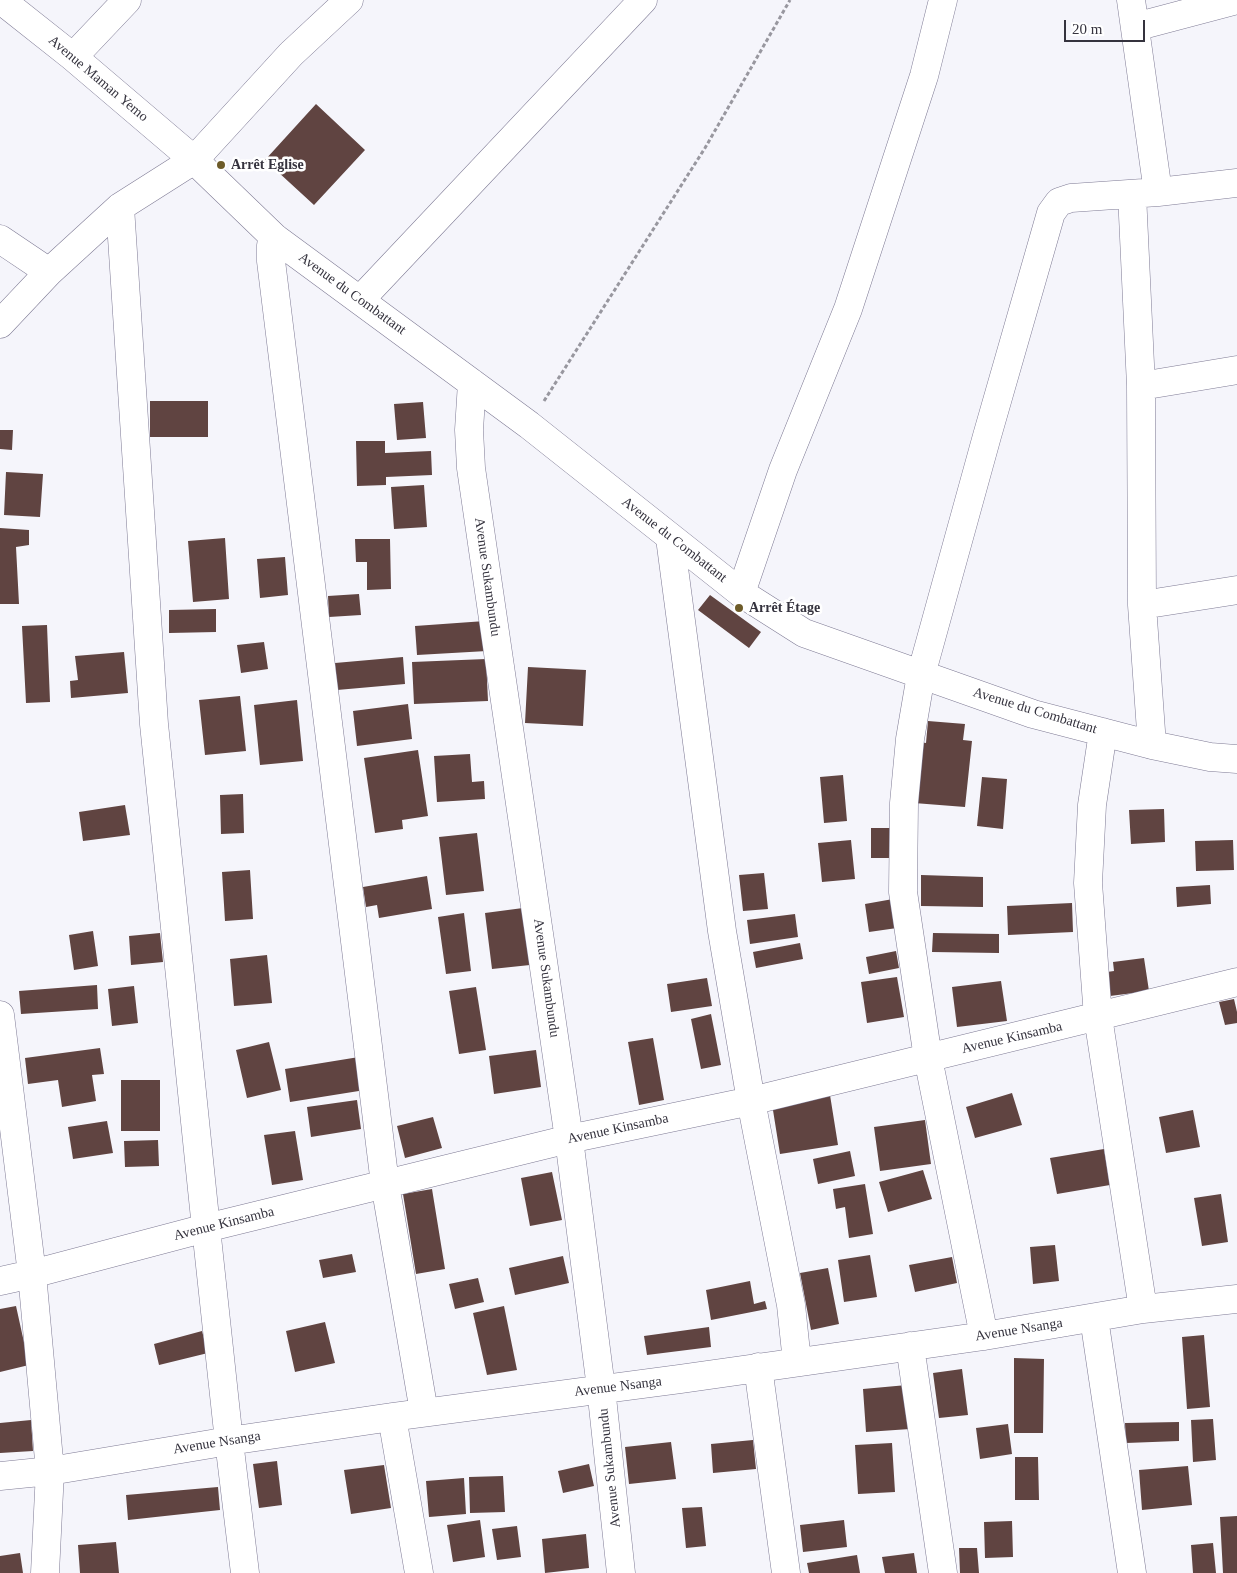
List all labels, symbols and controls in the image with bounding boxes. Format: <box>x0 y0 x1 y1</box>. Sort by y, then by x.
scale bar <box>1067 10 1148 42</box>
text: 20 m <box>1072 21 1102 37</box>
street label: Avenue Maman Yemo <box>45 32 151 126</box>
place label: Arrêt Eglise <box>231 157 304 173</box>
marker: Arrêt Eglise <box>215 159 227 171</box>
street label: Avenue du Combattant <box>295 249 409 339</box>
street label: Avenue du Combattant <box>618 494 730 586</box>
street label: Avenue Sukambundu <box>470 516 504 638</box>
place label: Arrêt Étage <box>749 600 820 616</box>
marker: Arrêt Étage <box>733 602 745 614</box>
street label: Avenue du Combattant <box>971 684 1099 738</box>
street label: Avenue Sukambundu <box>529 917 563 1039</box>
street label: Avenue Kinsamba <box>960 1018 1064 1058</box>
street label: Avenue Kinsamba <box>566 1110 670 1148</box>
street label: Avenue Kinsamba <box>172 1203 276 1245</box>
street label: Avenue Nsanga <box>974 1315 1064 1345</box>
street label: Avenue Nsanga <box>573 1373 663 1401</box>
street label: Avenue Sukambundu <box>595 1408 625 1528</box>
street label: Avenue Nsanga <box>172 1428 262 1458</box>

